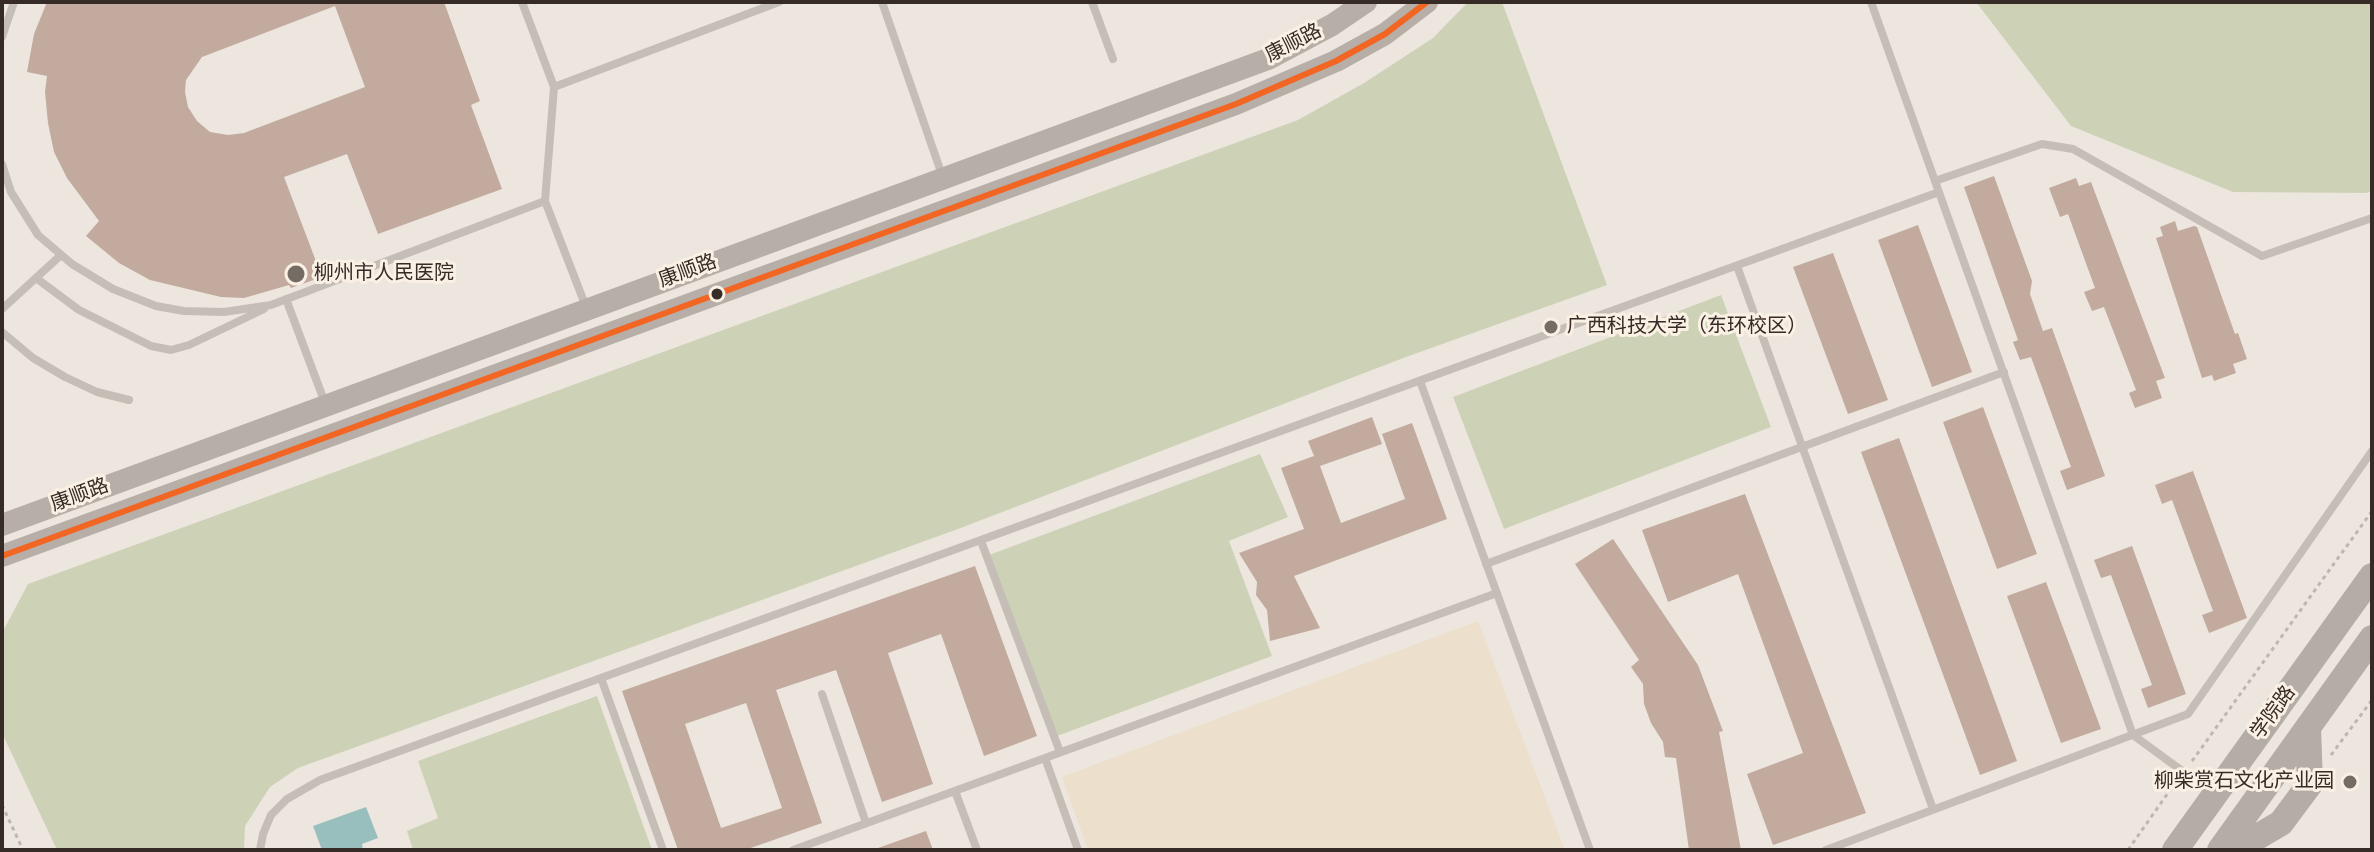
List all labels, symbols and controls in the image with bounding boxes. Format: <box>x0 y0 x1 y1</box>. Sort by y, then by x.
street label: 康顺路 <box>1262 20 1326 68</box>
street label: 康顺路 <box>656 250 720 294</box>
place label: 柳州市人民医院 <box>314 262 454 286</box>
marker: 柳州市人民医院 <box>285 263 307 285</box>
unlabelled marker <box>709 286 725 302</box>
place label: 广西科技大学（东环校区） <box>1567 315 1807 339</box>
marker: 广西科技大学（东环校区） <box>1542 318 1560 336</box>
street label: 康顺路 <box>48 474 112 518</box>
street label: 学院路 <box>2247 682 2301 744</box>
place label: 柳柴赏石文化产业园 <box>2154 770 2334 794</box>
marker: 柳柴赏石文化产业园 <box>2341 773 2359 791</box>

